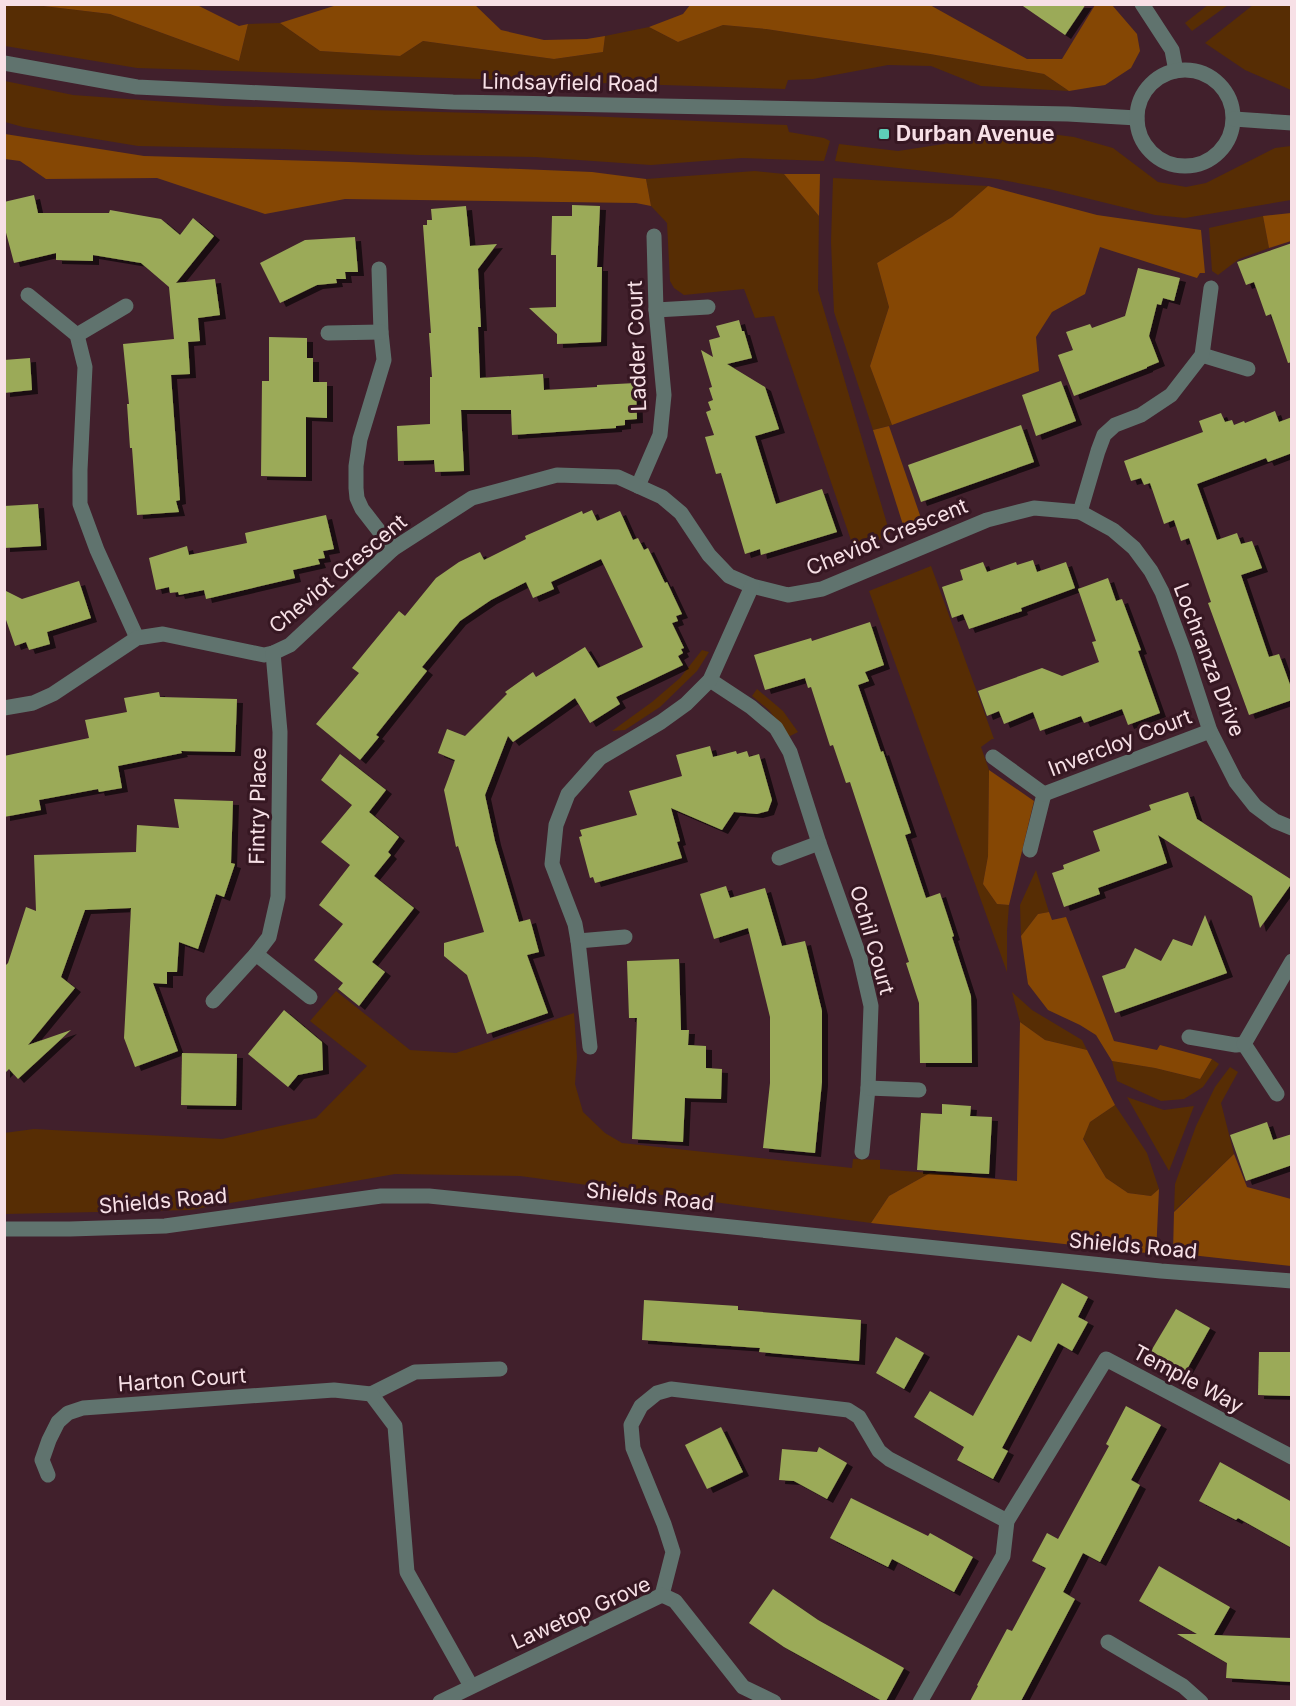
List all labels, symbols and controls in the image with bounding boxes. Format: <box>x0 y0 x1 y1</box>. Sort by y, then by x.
street label: Lindsayfield Road <box>482 68 658 97</box>
place label: Durban Avenue <box>896 121 1054 146</box>
marker: Durban Avenue <box>877 127 891 141</box>
street label: Ladder Court <box>622 280 651 412</box>
street label: Cheviot Crescent <box>803 493 971 580</box>
street label: Cheviot Crescent <box>264 509 412 638</box>
street label: Lochranza Drive <box>1169 580 1250 740</box>
street label: Invercloy Court <box>1045 704 1195 781</box>
street label: Fintry Place <box>244 747 271 865</box>
street label: Ochil Court <box>845 883 900 997</box>
street label: Shields Road <box>585 1177 715 1216</box>
street label: Shields Road <box>98 1182 228 1219</box>
street label: Shields Road <box>1068 1227 1198 1264</box>
street label: Temple Way <box>1129 1339 1248 1418</box>
street label: Harton Court <box>117 1363 247 1396</box>
street label: Lawetop Grove <box>507 1571 654 1654</box>

